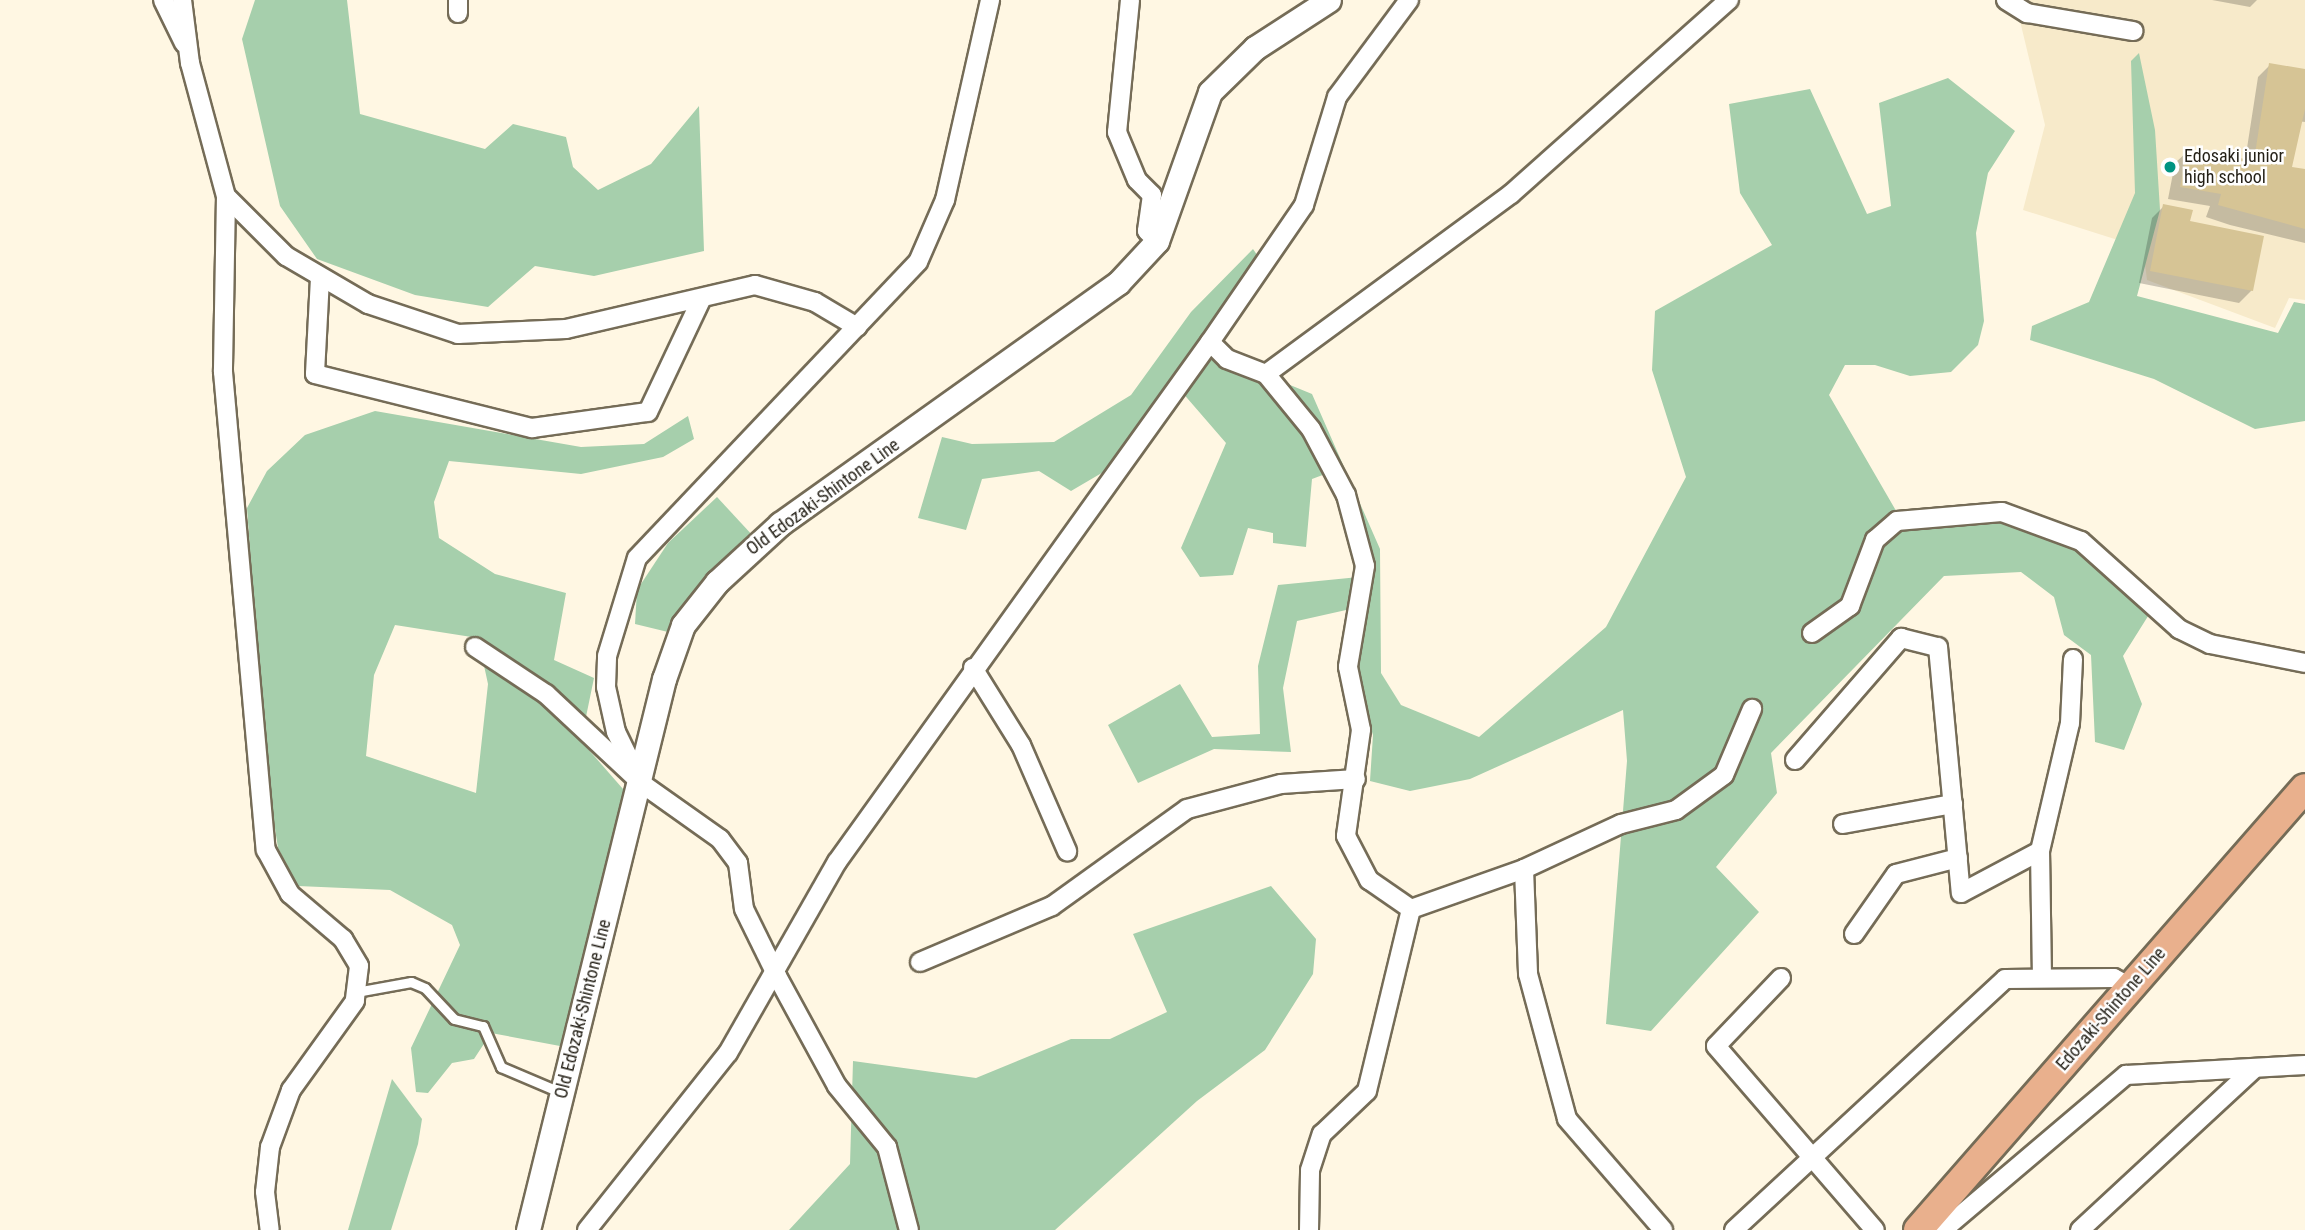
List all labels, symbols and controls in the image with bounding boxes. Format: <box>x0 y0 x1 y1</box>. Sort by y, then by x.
place label: Edosaki junior high school <box>2184 146 2284 188</box>
marker: Edosaki junior high school <box>2162 159 2178 175</box>
street label: Old Edozaki-Shintone Line <box>742 434 904 560</box>
street label: Old Edozaki-Shintone Line <box>550 917 616 1101</box>
street label: Edozaki-Shintone Line <box>2052 943 2170 1075</box>

